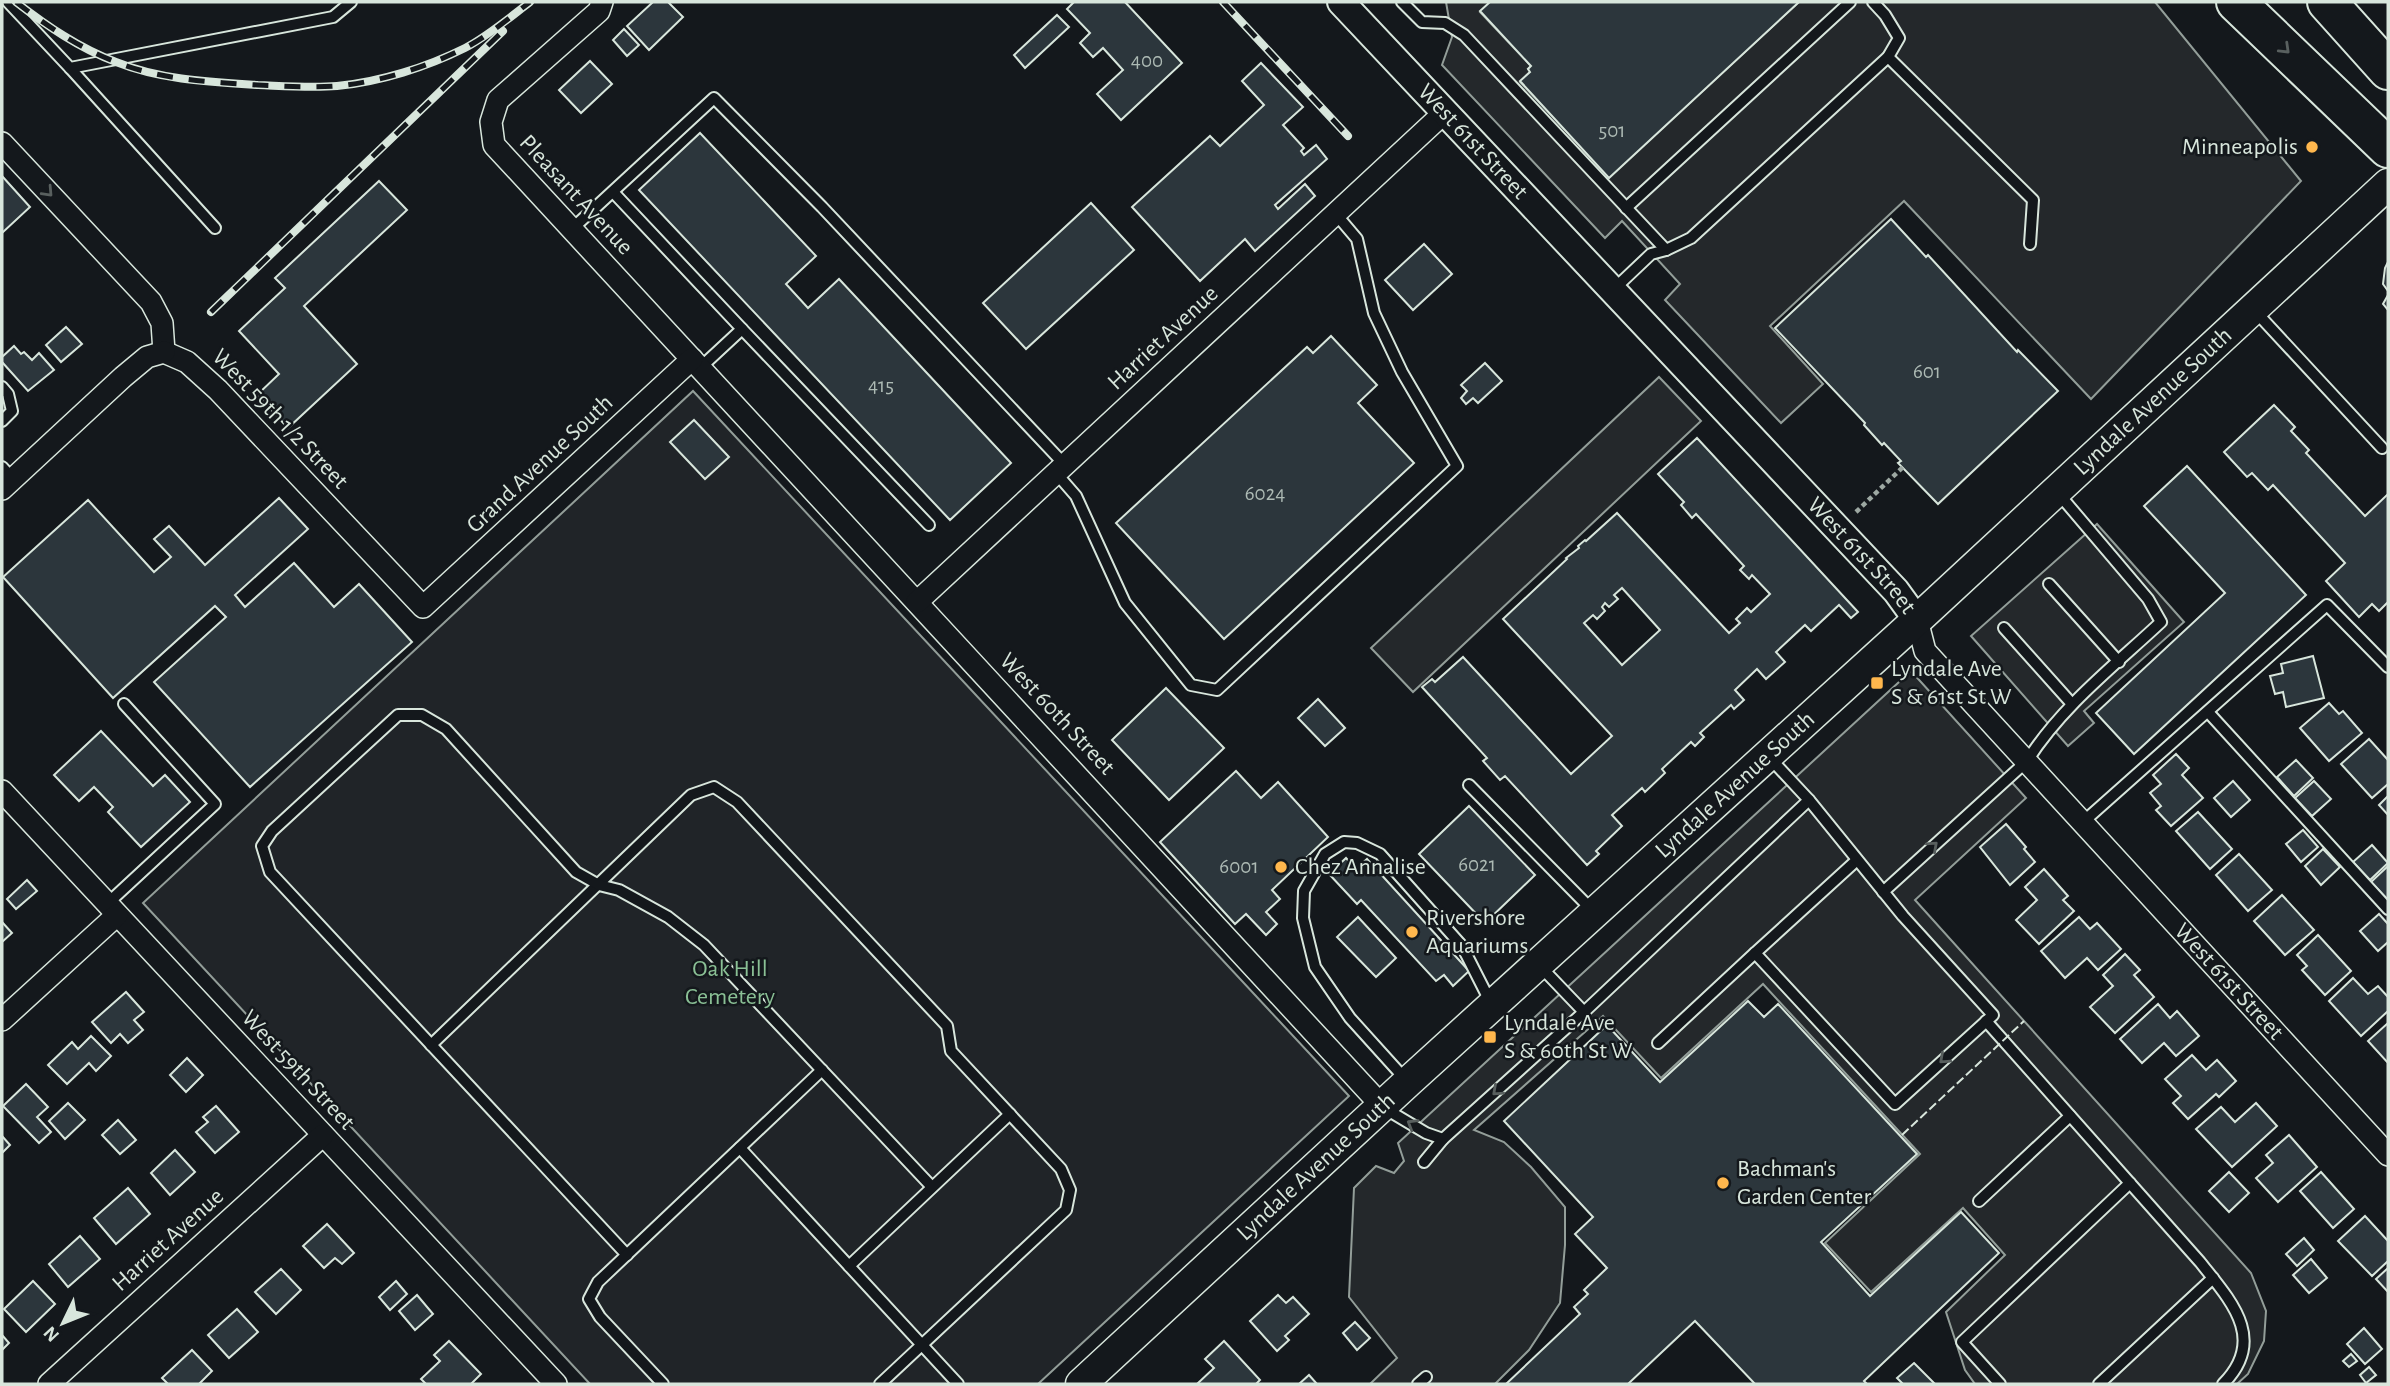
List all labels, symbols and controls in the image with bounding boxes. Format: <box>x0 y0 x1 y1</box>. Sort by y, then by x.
one-way arrow <box>2277 40 2290 53</box>
house number: 400 <box>1131 50 1163 71</box>
street label: West 61st Street <box>1413 79 1533 204</box>
house number: 501 <box>1598 120 1626 141</box>
street label: Pleasant Avenue <box>515 130 637 260</box>
place label: Minneapolis <box>2182 135 2298 159</box>
marker: Minneapolis <box>2304 139 2320 155</box>
one-way arrow <box>40 184 53 197</box>
street label: Harriet Avenue <box>1103 281 1223 395</box>
street label: Lyndale Avenue South <box>2069 323 2237 480</box>
street label: West 59th 1/2 Street <box>208 345 353 494</box>
house number: 601 <box>1913 361 1941 382</box>
house number: 415 <box>868 375 894 396</box>
street label: Grand Avenue South <box>462 390 618 538</box>
house number: 6024 <box>1245 483 1285 504</box>
street label: West 61st Street <box>1803 493 1921 619</box>
street label: West 60th Street <box>995 649 1119 780</box>
place label: Lyndale Ave S & 61st St W <box>1891 657 2012 709</box>
marker: Lyndale Ave S & 61st St W <box>1869 675 1885 691</box>
street label: Lyndale Avenue South <box>1651 707 1819 863</box>
one-way arrow <box>1925 842 1938 854</box>
house number: 6021 <box>1458 854 1496 875</box>
place label: Chez Annalise <box>1295 855 1426 879</box>
house number: 6001 <box>1219 856 1259 877</box>
marker: Chez Annalise <box>1273 859 1289 875</box>
place label: Rivershore Aquariums <box>1426 906 1528 958</box>
street label: West 61st Street <box>2170 919 2288 1045</box>
marker: Rivershore Aquariums <box>1404 924 1420 940</box>
park label: Oak Hill Cemetery <box>685 957 775 1009</box>
street label: West 59th Street <box>237 1006 359 1135</box>
place label: Lyndale Ave S & 60th St W <box>1504 1011 1633 1063</box>
marker: Lyndale Ave S & 60th St W <box>1482 1029 1498 1045</box>
one-way arrow <box>1939 1051 1952 1064</box>
one-way arrow <box>1492 1082 1505 1095</box>
street label: Lyndale Avenue South <box>1232 1088 1400 1245</box>
one-way arrow <box>1407 1120 1420 1133</box>
place label: Bachman's Garden Center <box>1737 1157 1871 1209</box>
marker: Bachman's Garden Center <box>1715 1175 1731 1191</box>
street label: Harriet Avenue <box>108 1184 228 1296</box>
north arrow <box>28 1288 98 1358</box>
text: N <box>40 1322 63 1345</box>

